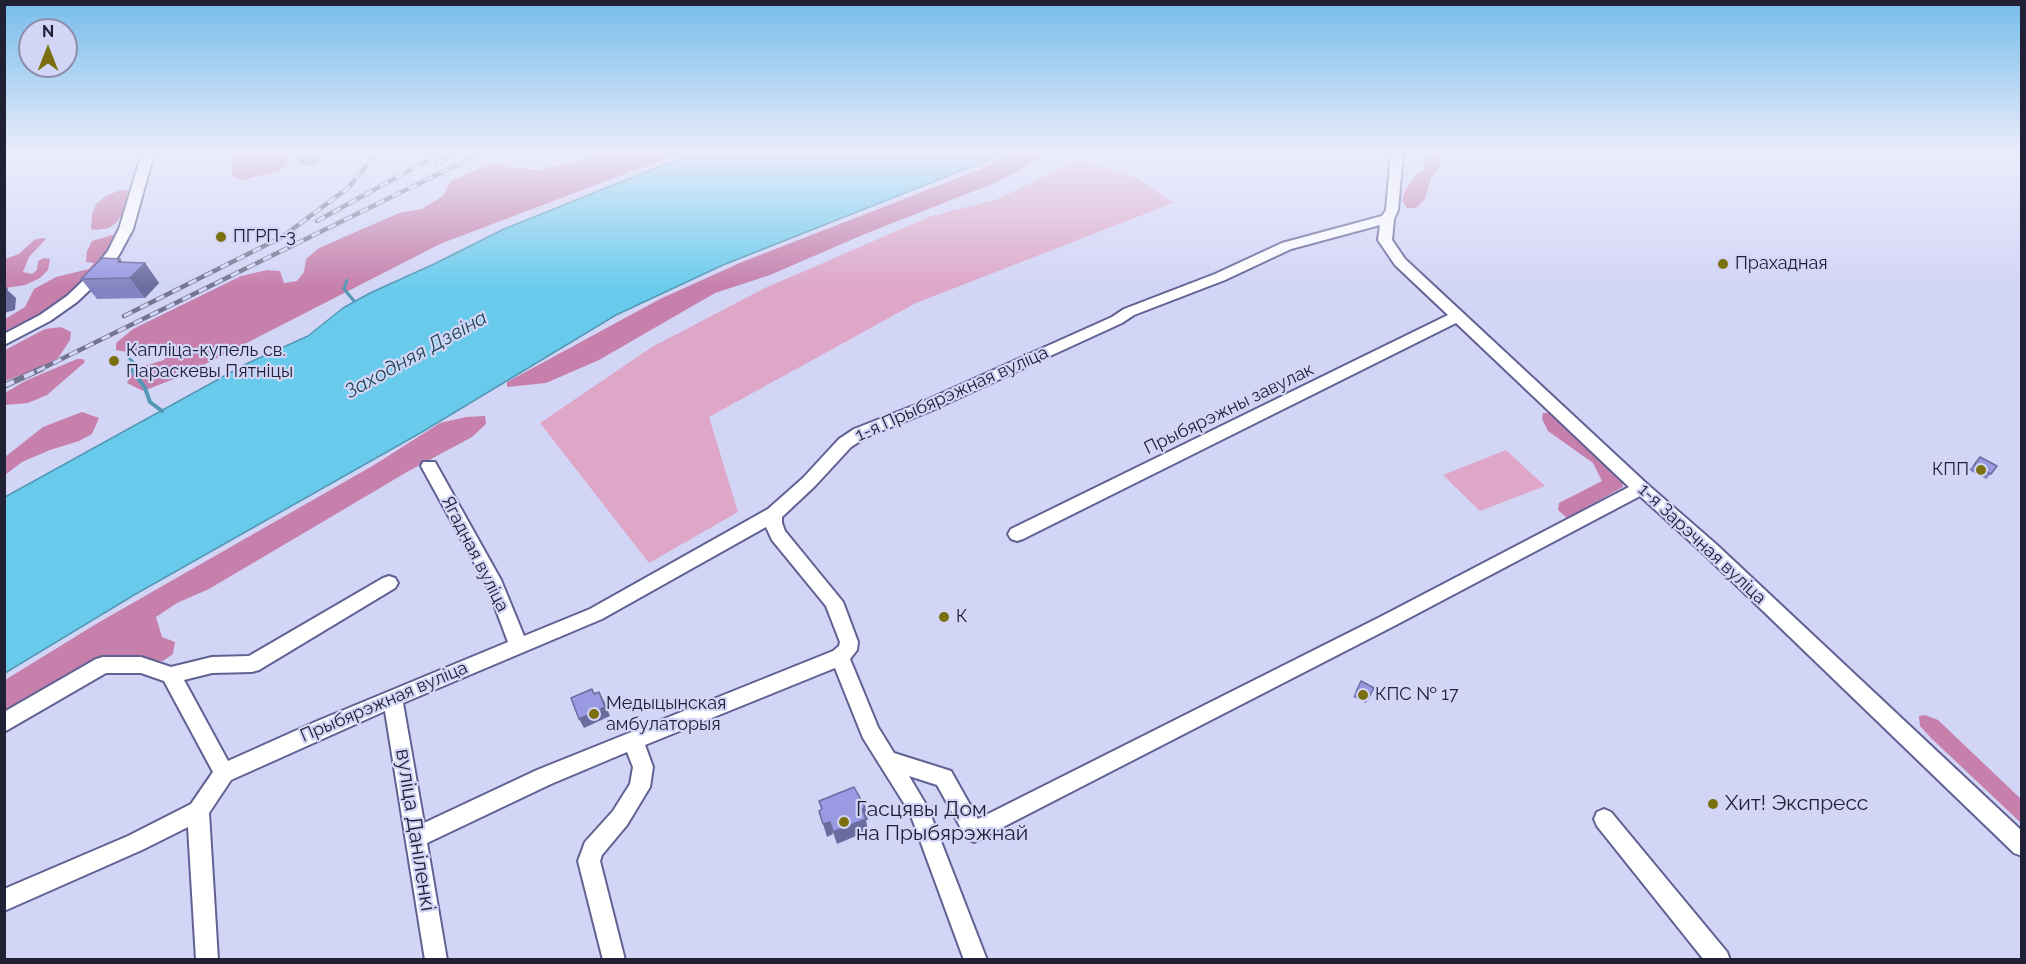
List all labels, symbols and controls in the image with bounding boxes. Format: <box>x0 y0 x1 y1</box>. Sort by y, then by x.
north arrow <box>18 18 78 78</box>
text: N <box>42 22 54 41</box>
place label: ПГРП-3 <box>233 226 296 248</box>
marker: ПГРП-3 <box>214 230 228 244</box>
place label: Прахадная <box>1735 253 1828 275</box>
marker: Прахадная <box>1716 257 1730 271</box>
water label: Заходняя Дзвіна <box>341 306 491 404</box>
place label: Капліца-купель св. Параскевы Пятніцы <box>126 340 293 382</box>
street label: 1-я Прыбярэжная вуліца <box>852 342 1052 446</box>
marker: Капліца-купель св. Параскевы Пятніцы <box>107 354 121 368</box>
street label: Прыбярэжны завулак <box>1141 359 1317 459</box>
place label: КПП <box>1932 459 1969 481</box>
marker: КПП <box>1974 463 1988 477</box>
street label: 1-я Зарэчная вуліца <box>1634 479 1770 609</box>
street label: Ягадная вуліца <box>437 493 513 615</box>
place label: К <box>956 606 967 628</box>
marker: К <box>937 610 951 624</box>
street label: Прыбярэжная вуліца <box>297 657 471 747</box>
place label: КПС № 17 <box>1375 684 1459 706</box>
marker: КПС № 17 <box>1356 688 1370 702</box>
place label: Медыцынская амбулаторыя <box>606 693 726 736</box>
marker: Медыцынская амбулаторыя <box>587 707 601 721</box>
street label: вуліца Даніленкі <box>390 747 440 913</box>
place label: Хит! Экспресс <box>1725 791 1868 817</box>
place label: Гасцявы Дом на Прыбярэжнай <box>856 797 1028 847</box>
marker: Хит! Экспресс <box>1706 797 1720 811</box>
marker: Гасцявы Дом на Прыбярэжнай <box>837 815 851 829</box>

